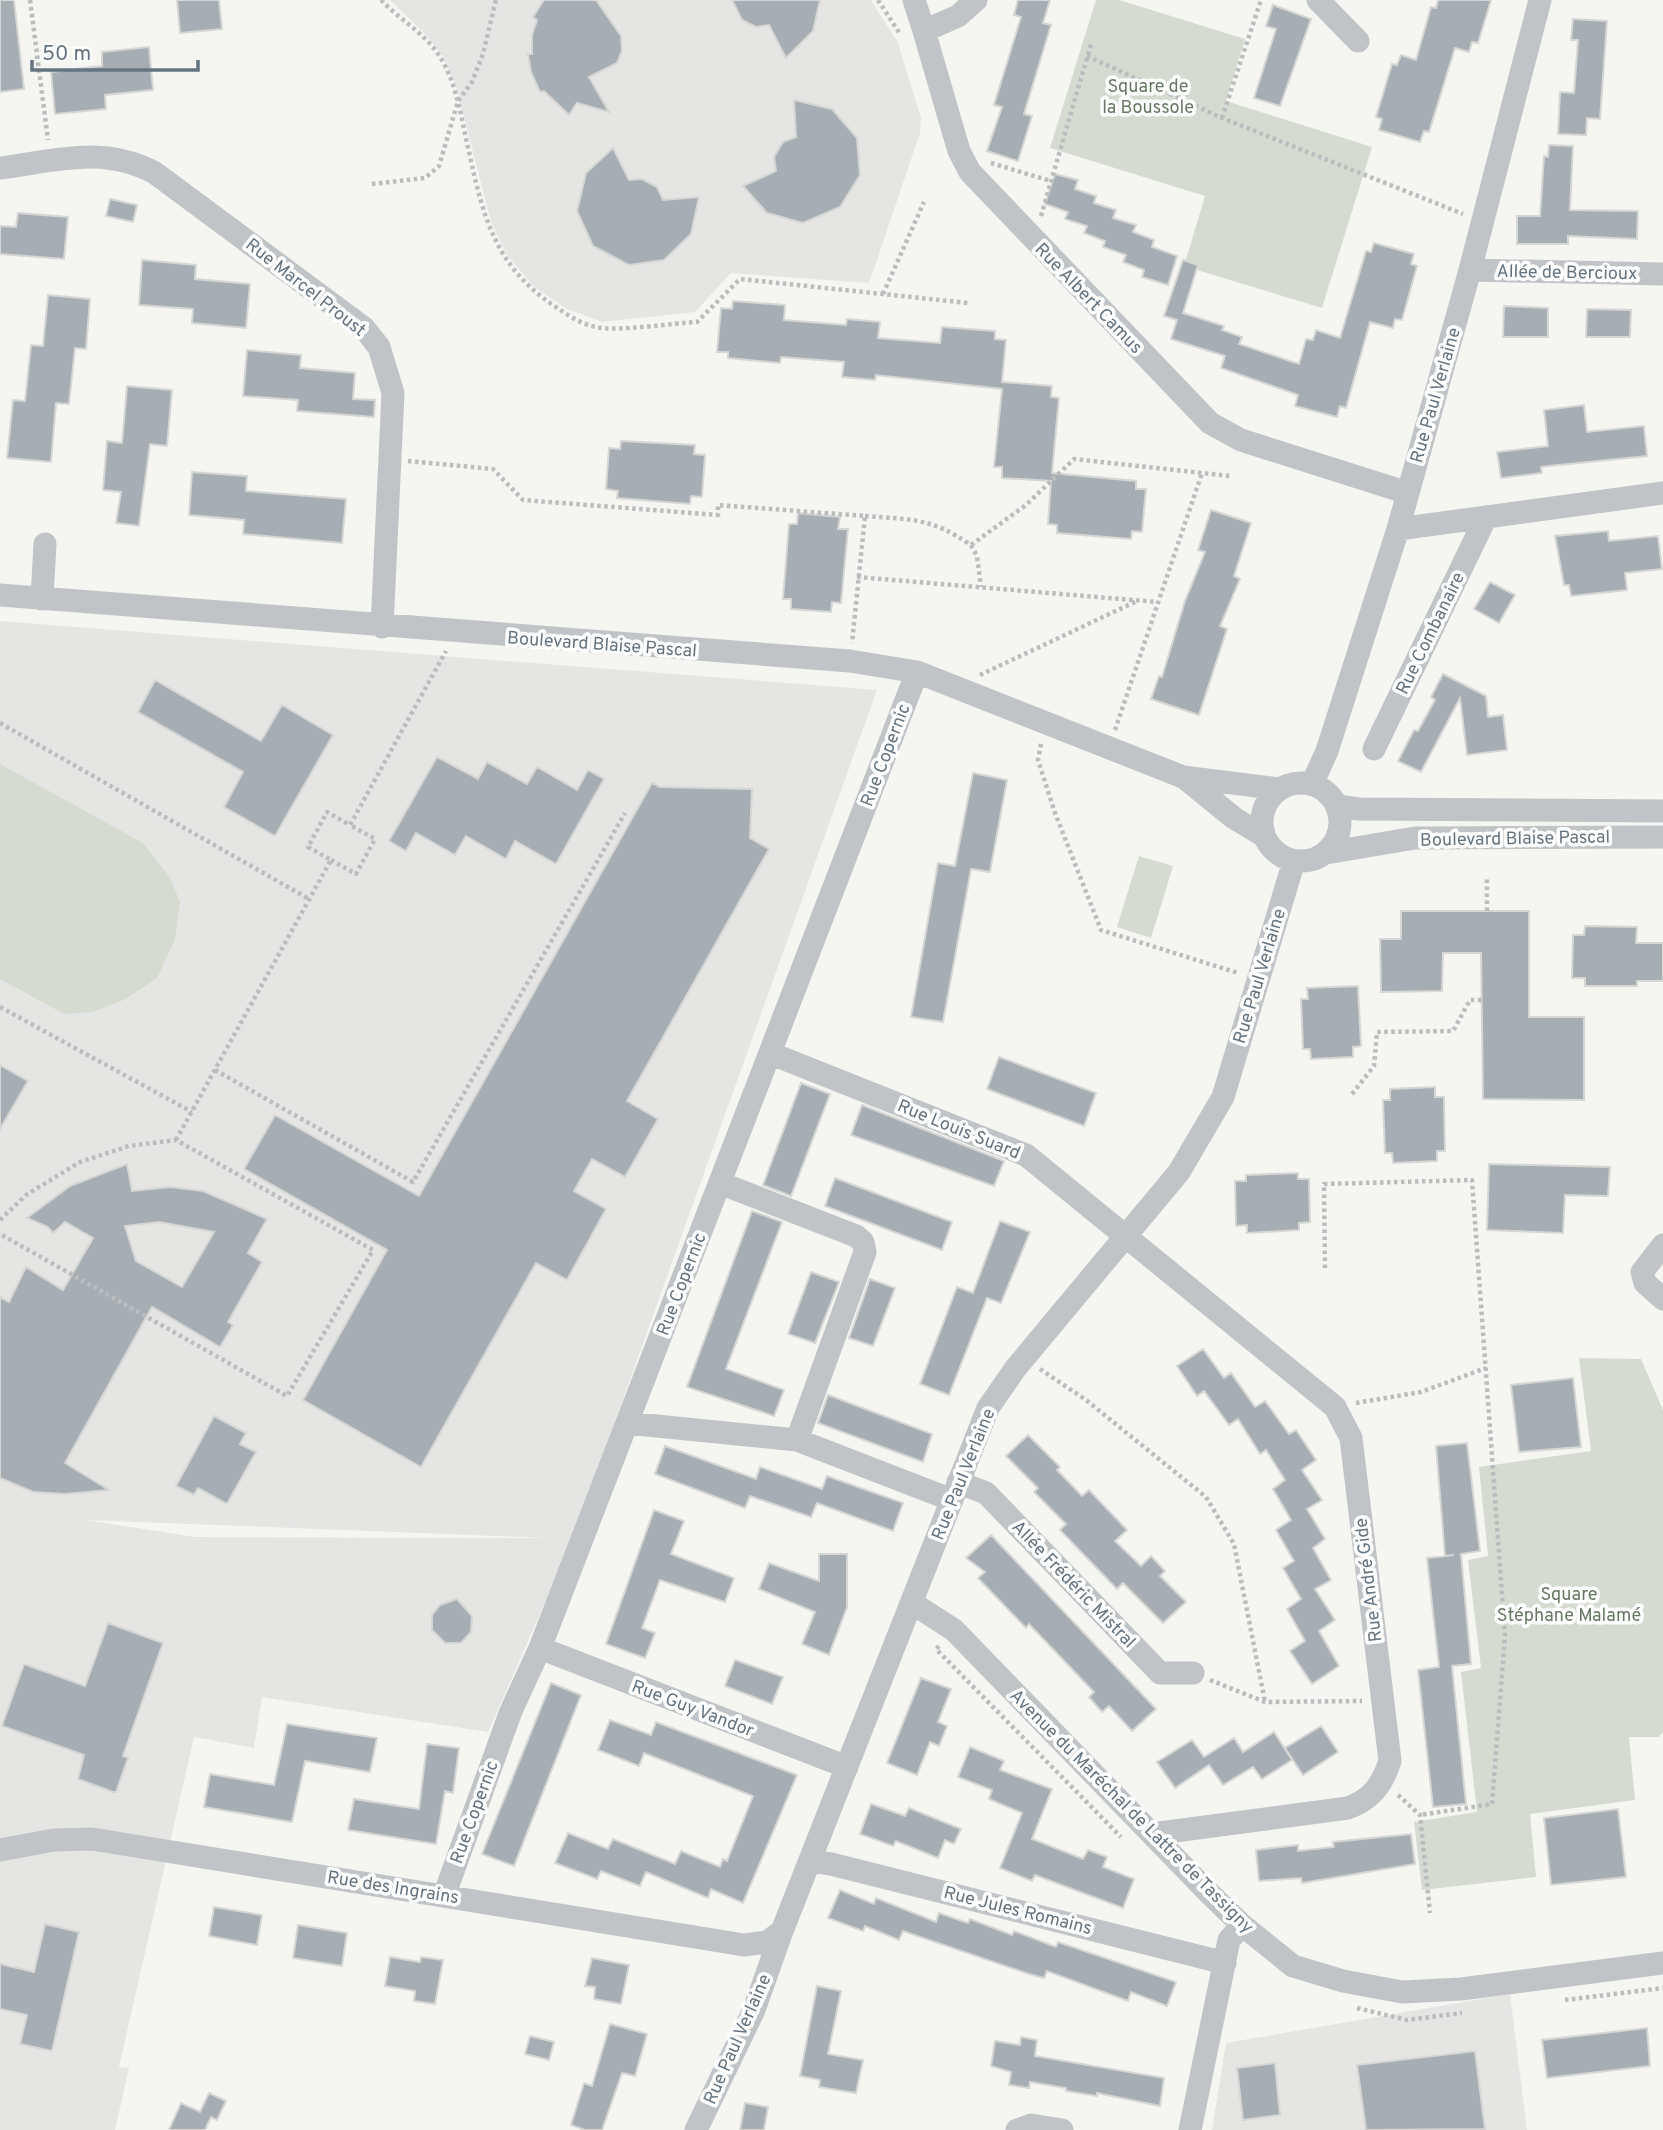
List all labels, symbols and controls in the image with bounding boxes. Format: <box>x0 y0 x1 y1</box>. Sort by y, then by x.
scale bar <box>32 28 198 72</box>
text: 50 m <box>42 41 91 68</box>
park label: Square de la Boussole <box>1102 76 1194 120</box>
street label: Rue Marcel Proust <box>240 234 370 342</box>
street label: Rue Albert Camus <box>1029 239 1147 359</box>
street label: Allée de Bercioux <box>1496 261 1638 286</box>
street label: Rue Paul Verlaine <box>1406 325 1467 466</box>
street label: Rue Combanaire <box>1392 569 1471 699</box>
street label: Boulevard Blaise Pascal <box>506 627 698 664</box>
street label: Rue Copernic <box>856 701 917 810</box>
street label: Boulevard Blaise Pascal <box>1420 826 1610 853</box>
street label: Rue Paul Verlaine <box>1229 906 1292 1047</box>
street label: Rue Louis Suard <box>894 1095 1023 1166</box>
street label: Rue Copernic <box>652 1230 713 1339</box>
street label: Rue Paul Verlaine <box>927 1405 1001 1544</box>
street label: Allée Frédéric Mistral <box>1006 1516 1140 1654</box>
street label: Rue André Gide <box>1350 1516 1389 1643</box>
park label: Square Stéphane Malamé <box>1497 1584 1641 1628</box>
street label: Rue Guy Vandor <box>628 1676 757 1743</box>
street label: Avenue du Maréchal de Lattre de Tassigny <box>1004 1685 1258 1939</box>
street label: Rue Copernic <box>446 1758 505 1867</box>
street label: Rue des Ingrains <box>325 1867 460 1910</box>
street label: Rue Jules Romains <box>941 1882 1094 1941</box>
street label: Rue Paul Verlaine <box>699 1971 777 2108</box>

